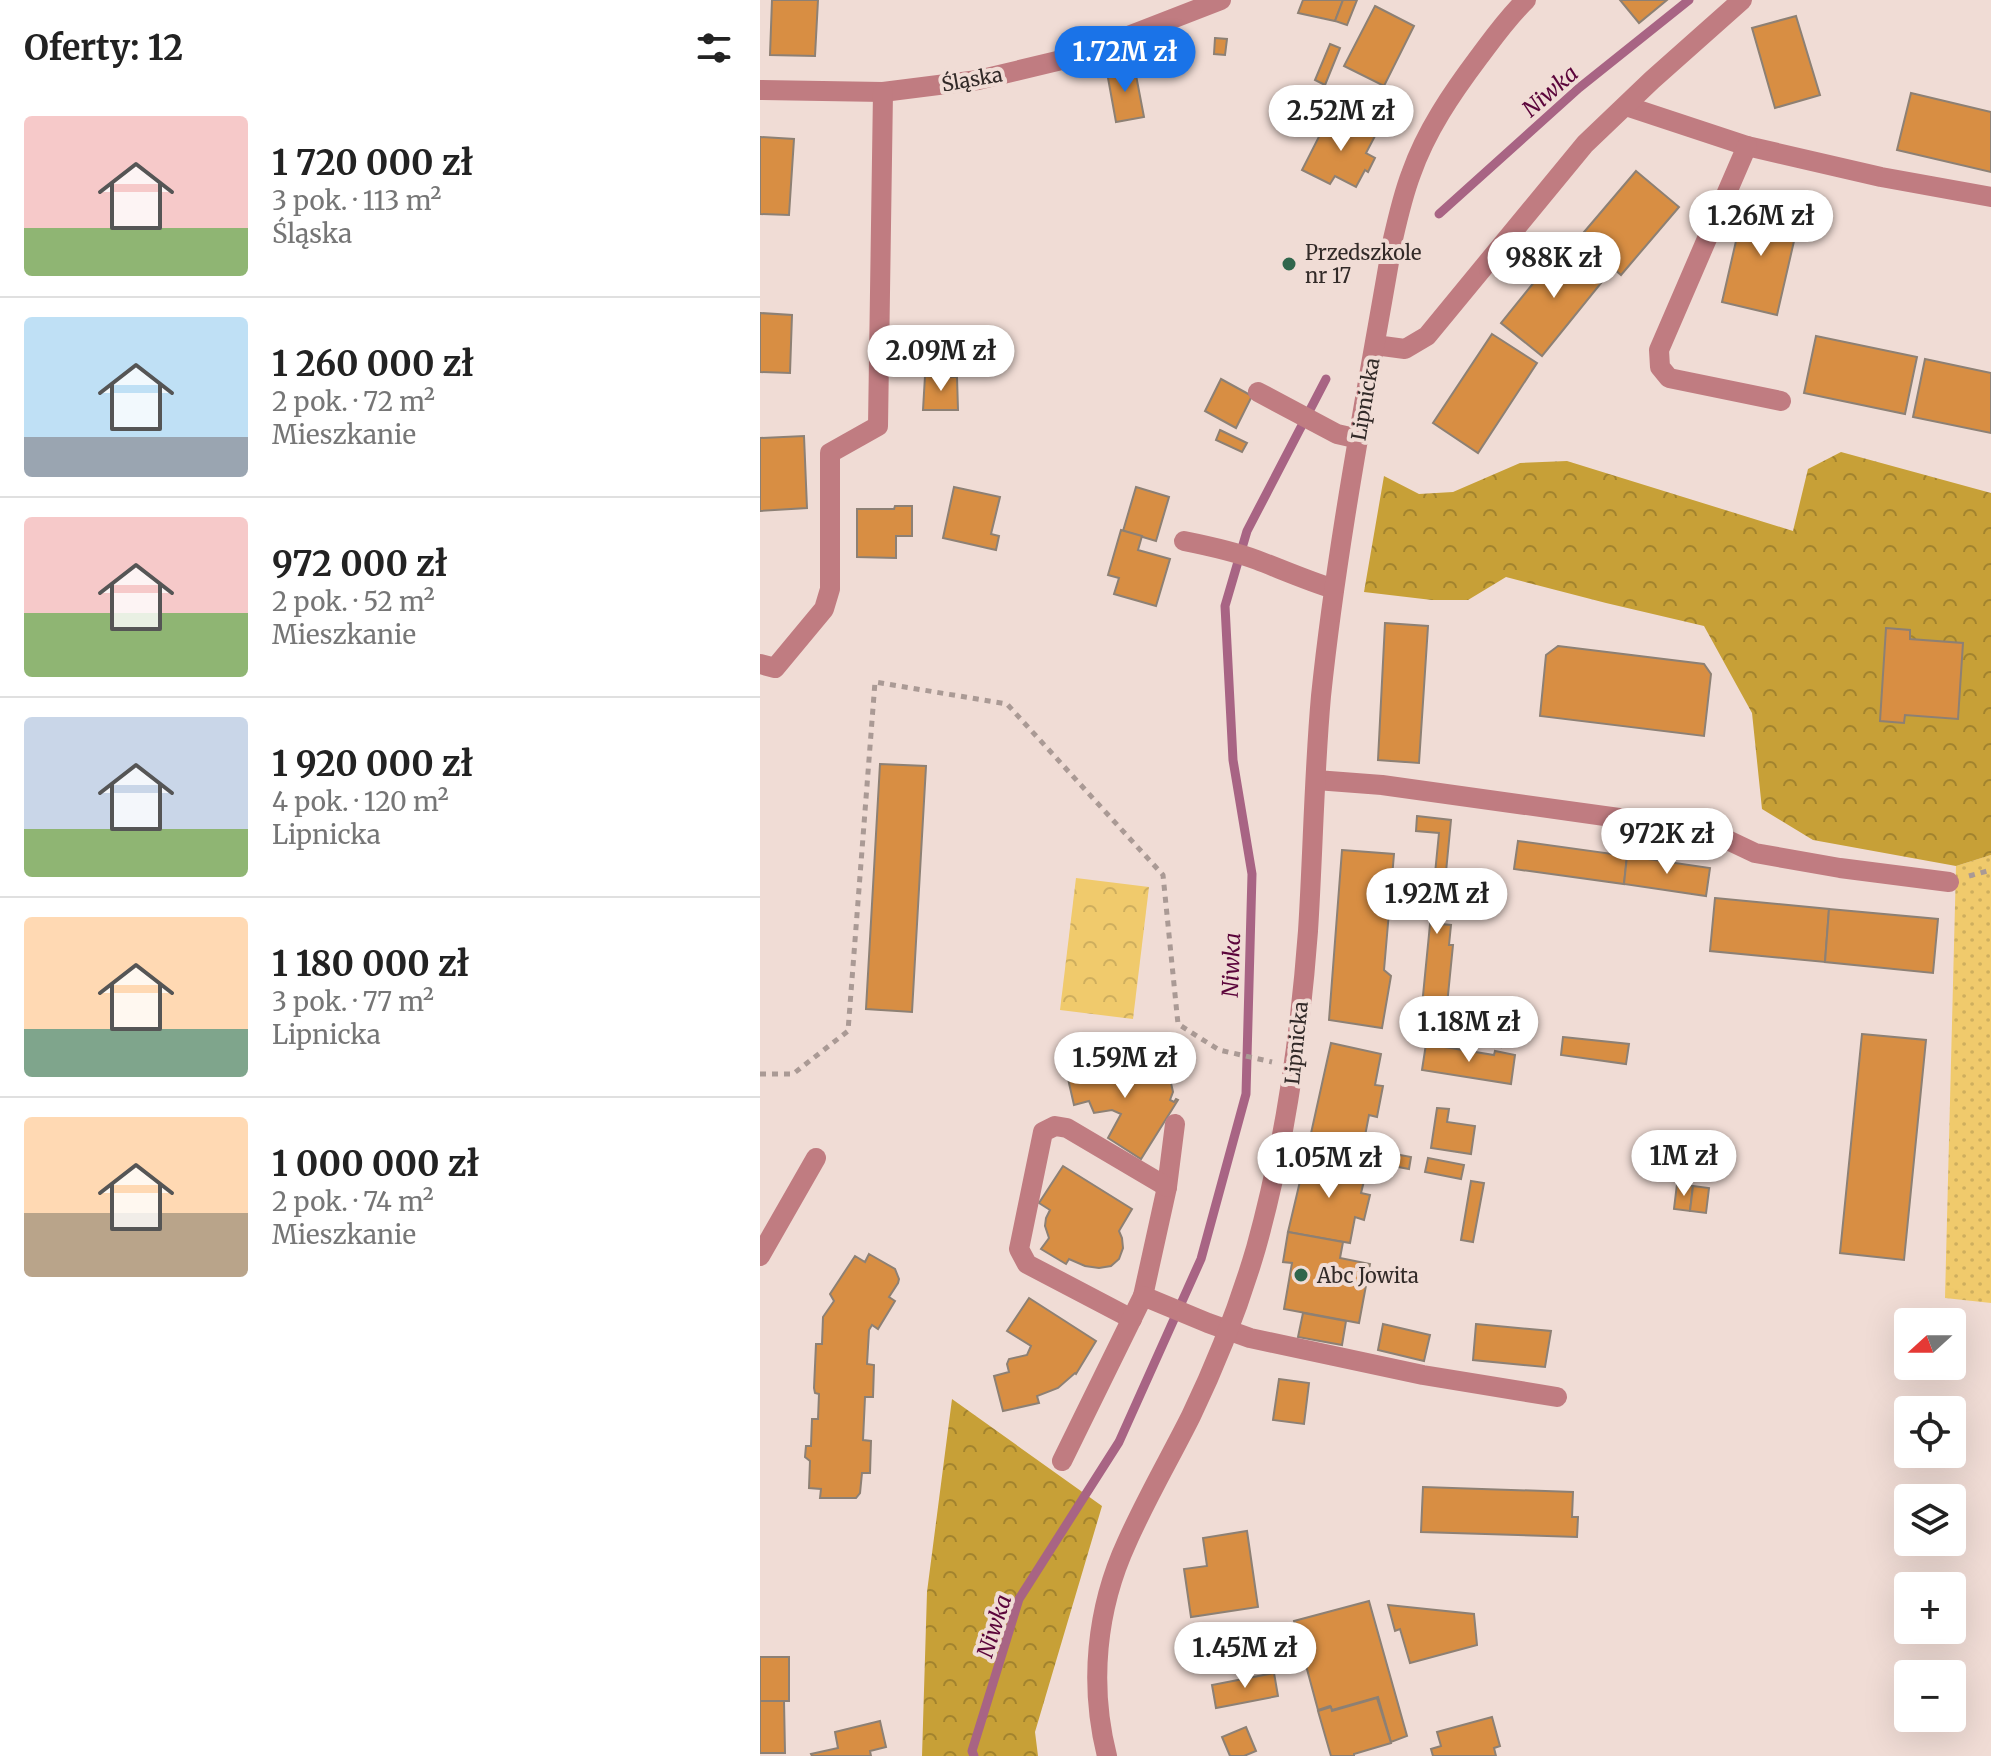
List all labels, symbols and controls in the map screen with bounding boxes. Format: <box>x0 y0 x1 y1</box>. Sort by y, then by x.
icon: filters <box>692 26 736 70</box>
pin: 1.72M zł <box>1042 26 1208 94</box>
text: Oferty: 12 <box>24 27 183 69</box>
text: 1.72M zł <box>1073 35 1177 68</box>
water label: Niwka <box>1516 59 1584 123</box>
street label: Śląska <box>939 60 1005 97</box>
pin: 2.52M zł <box>1258 85 1424 153</box>
text: 2.52M zł <box>1287 94 1395 127</box>
text: 1 720 000 zł <box>272 142 473 184</box>
icon: home <box>88 148 184 244</box>
text: 3 pok. · 113 m² <box>272 184 441 217</box>
pin: 1.26M zł <box>1678 190 1844 258</box>
text: 1.26M zł <box>1707 199 1815 232</box>
text: Śląska <box>272 217 352 250</box>
pin: 988K zł <box>1480 232 1628 300</box>
place label: Przedszkole nr 17 <box>1305 240 1421 288</box>
text: 988K zł <box>1506 241 1602 274</box>
marker: Przedszkole nr 17 <box>1280 255 1298 273</box>
pin: 2.09M zł <box>858 325 1024 393</box>
text: 2.09M zł <box>885 334 997 367</box>
text: 1 260 000 zł <box>272 343 474 385</box>
icon: home <box>88 349 184 445</box>
street label: Lipnicka <box>1345 355 1385 442</box>
text: 2 pok. · 72 m² <box>272 385 435 418</box>
text: Mieszkanie <box>272 418 416 451</box>
text: 972 000 zł <box>272 543 448 585</box>
icon: home <box>88 549 184 645</box>
text: 2 pok. · 52 m² <box>272 585 435 618</box>
text: Mieszkanie <box>272 618 416 651</box>
text: 1 920 000 zł <box>272 743 473 785</box>
icon: home <box>88 749 184 845</box>
text: 4 pok. · 120 m² <box>272 785 449 818</box>
pin: 972K zł <box>1593 808 1741 876</box>
text: 972K zł <box>1619 817 1715 850</box>
text: Lipnicka <box>272 818 381 851</box>
pin: 1.92M zł <box>1354 868 1520 936</box>
text: 1.92M zł <box>1384 877 1490 910</box>
water label: Niwka <box>1216 932 1246 998</box>
text: 1 180 000 zł <box>272 943 469 985</box>
icon: home <box>88 949 184 1045</box>
text: 3 pok. · 77 m² <box>272 985 434 1018</box>
pin: 1.18M zł <box>1386 996 1552 1064</box>
street label: Lipnicka <box>1279 1000 1313 1086</box>
text: 1.18M zł <box>1417 1005 1521 1038</box>
text: Lipnicka <box>272 1018 381 1051</box>
pin: 1.59M zł <box>1042 1032 1208 1100</box>
text: 1.59M zł <box>1072 1041 1178 1074</box>
pin: 1M zł <box>1628 1130 1740 1198</box>
pin: 1.05M zł <box>1246 1132 1412 1200</box>
text: 1M zł <box>1649 1139 1719 1172</box>
text: 1.05M zł <box>1275 1141 1383 1174</box>
text: 1 000 000 zł <box>272 1143 479 1185</box>
icon: home <box>88 1149 184 1245</box>
text: 2 pok. · 74 m² <box>272 1185 434 1218</box>
text: Mieszkanie <box>272 1218 416 1251</box>
place label: Abc Jowita <box>1316 1263 1419 1288</box>
marker: Abc Jowita <box>1292 1266 1310 1284</box>
north arrow <box>1894 1308 1966 1380</box>
map controls <box>1894 1308 1966 1732</box>
button: locate <box>1894 1396 1966 1468</box>
button: layers <box>1894 1484 1966 1556</box>
button: + <box>1894 1572 1966 1644</box>
water label: Niwka <box>971 1591 1017 1661</box>
pin: 1.45M zł <box>1162 1622 1328 1690</box>
text: 1.45M zł <box>1192 1631 1298 1664</box>
button: − <box>1894 1660 1966 1732</box>

